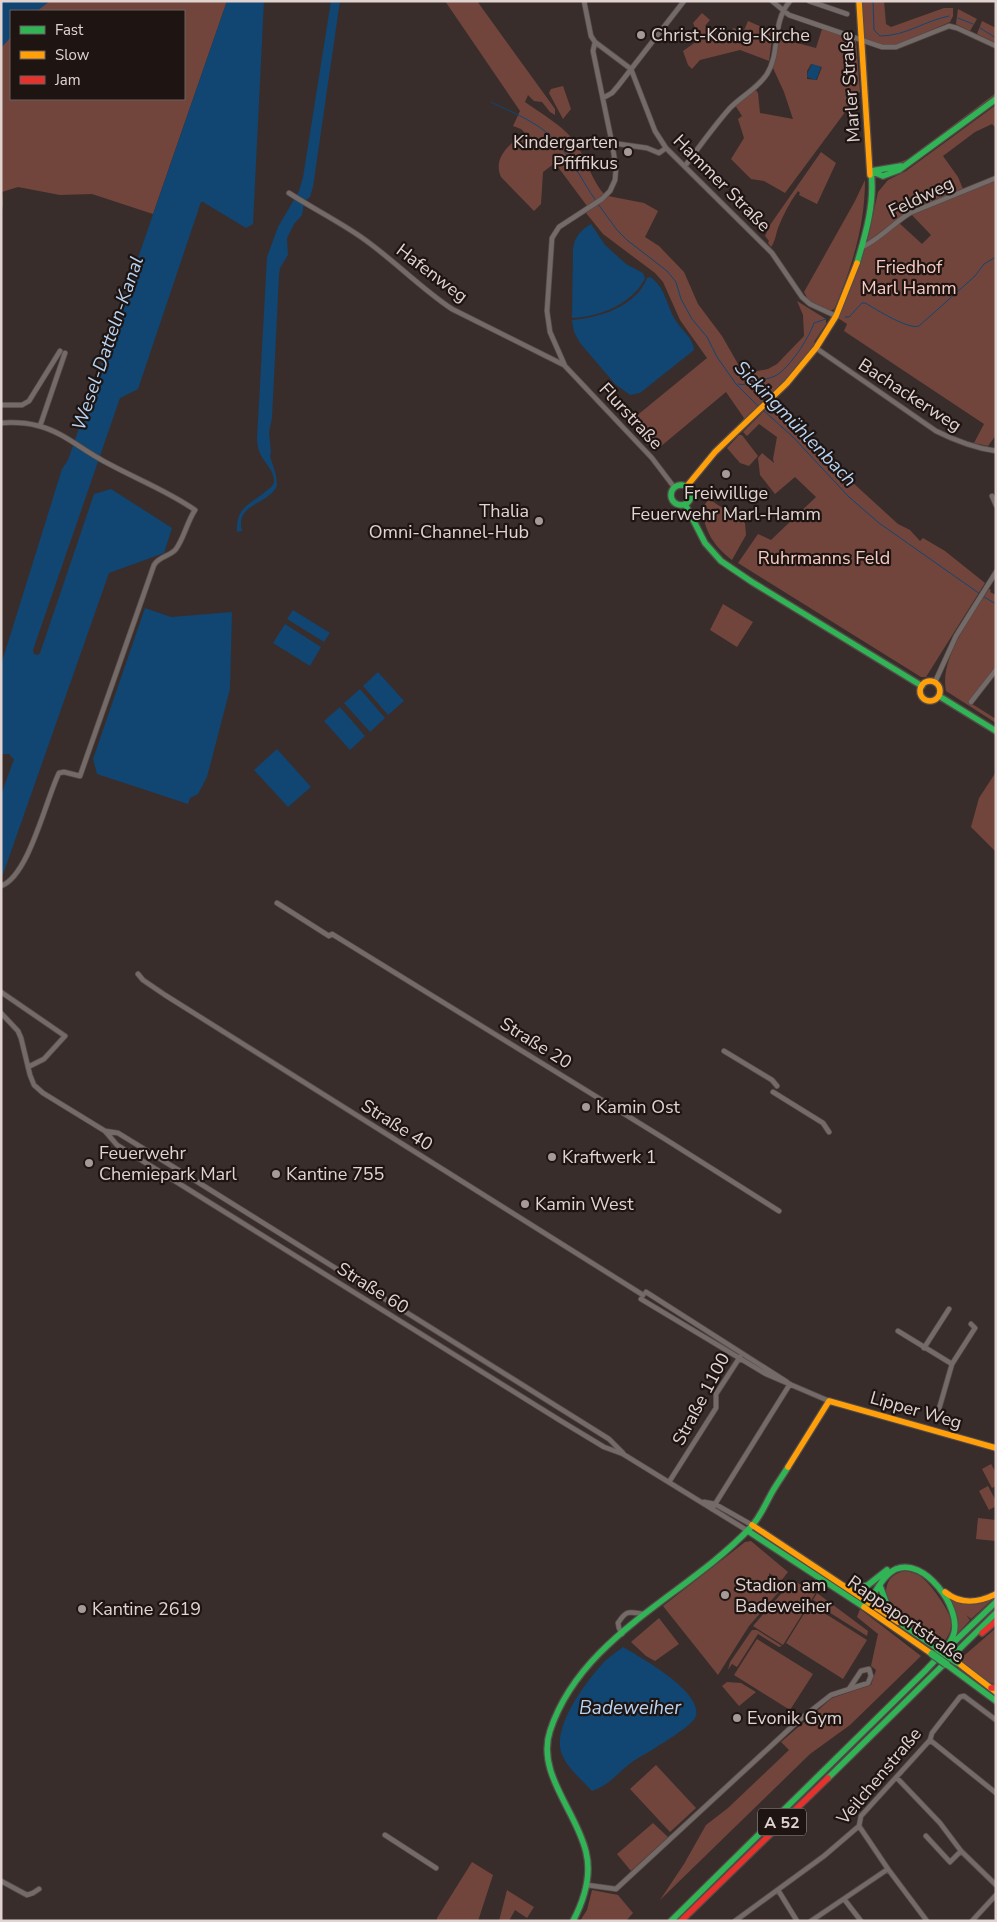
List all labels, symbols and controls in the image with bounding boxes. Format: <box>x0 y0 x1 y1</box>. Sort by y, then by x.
legend <box>10 10 185 100</box>
text: Fast <box>55 20 84 40</box>
place label: Christ-König-Kirche <box>651 23 810 47</box>
marker: Christ-König-Kirche <box>635 29 647 41</box>
street label: Marler Straße <box>834 31 866 143</box>
text: Slow <box>55 45 90 65</box>
text: Jam <box>54 70 81 90</box>
street label: Hammer Straße <box>668 129 776 237</box>
place label: Kindergarten Pfiffikus <box>513 130 618 175</box>
marker: Kindergarten Pfiffikus <box>622 146 634 158</box>
street label: Feldweg <box>884 171 958 223</box>
street label: Hafenweg <box>391 238 473 308</box>
water label: Wesel-Datteln-Kanal <box>66 253 150 434</box>
park label: Friedhof Marl Hamm <box>861 255 957 300</box>
street label: Bachackerweg <box>854 353 966 437</box>
water label: Sickingmühlenbach <box>728 355 862 492</box>
street label: Flurstraße <box>594 377 668 455</box>
marker: Freiwillige Feuerwehr Marl-Hamm <box>720 468 732 480</box>
place label: Freiwillige Feuerwehr Marl-Hamm <box>631 481 821 526</box>
place label: Thalia Omni-Channel-Hub <box>369 499 529 544</box>
marker: Thalia Omni-Channel-Hub <box>533 515 545 527</box>
park label: Ruhrmanns Feld <box>758 546 890 570</box>
street label: Straße 20 <box>496 1012 576 1074</box>
street label: Straße 40 <box>357 1094 437 1156</box>
place label: Kamin Ost <box>596 1095 681 1119</box>
marker: Kamin Ost <box>580 1101 592 1113</box>
place label: Feuerwehr Chemiepark Marl <box>99 1141 238 1186</box>
place label: Kraftwerk 1 <box>562 1145 657 1169</box>
marker: Kraftwerk 1 <box>546 1151 558 1163</box>
marker: Feuerwehr Chemiepark Marl <box>83 1157 95 1169</box>
place label: Kantine 755 <box>286 1162 384 1186</box>
marker: Kantine 755 <box>270 1168 282 1180</box>
place label: Kamin West <box>535 1192 634 1216</box>
marker: Kamin West <box>519 1198 531 1210</box>
street label: Straße 60 <box>333 1257 413 1319</box>
street label: Straße 1100 <box>667 1348 735 1450</box>
street label: Lipper Weg <box>867 1385 965 1435</box>
street label: Rappaportstraße <box>843 1570 969 1668</box>
place label: Stadion am Badeweiher <box>735 1573 832 1618</box>
marker: Stadion am Badeweiher <box>719 1589 731 1601</box>
place label: Kantine 2619 <box>92 1597 201 1621</box>
marker: Kantine 2619 <box>76 1603 88 1615</box>
water label: Badeweiher <box>579 1695 682 1721</box>
place label: Evonik Gym <box>747 1706 842 1730</box>
marker: Evonik Gym <box>731 1712 743 1724</box>
street label: Veilchenstraße <box>831 1722 927 1830</box>
road number: A 52 <box>758 1808 806 1835</box>

